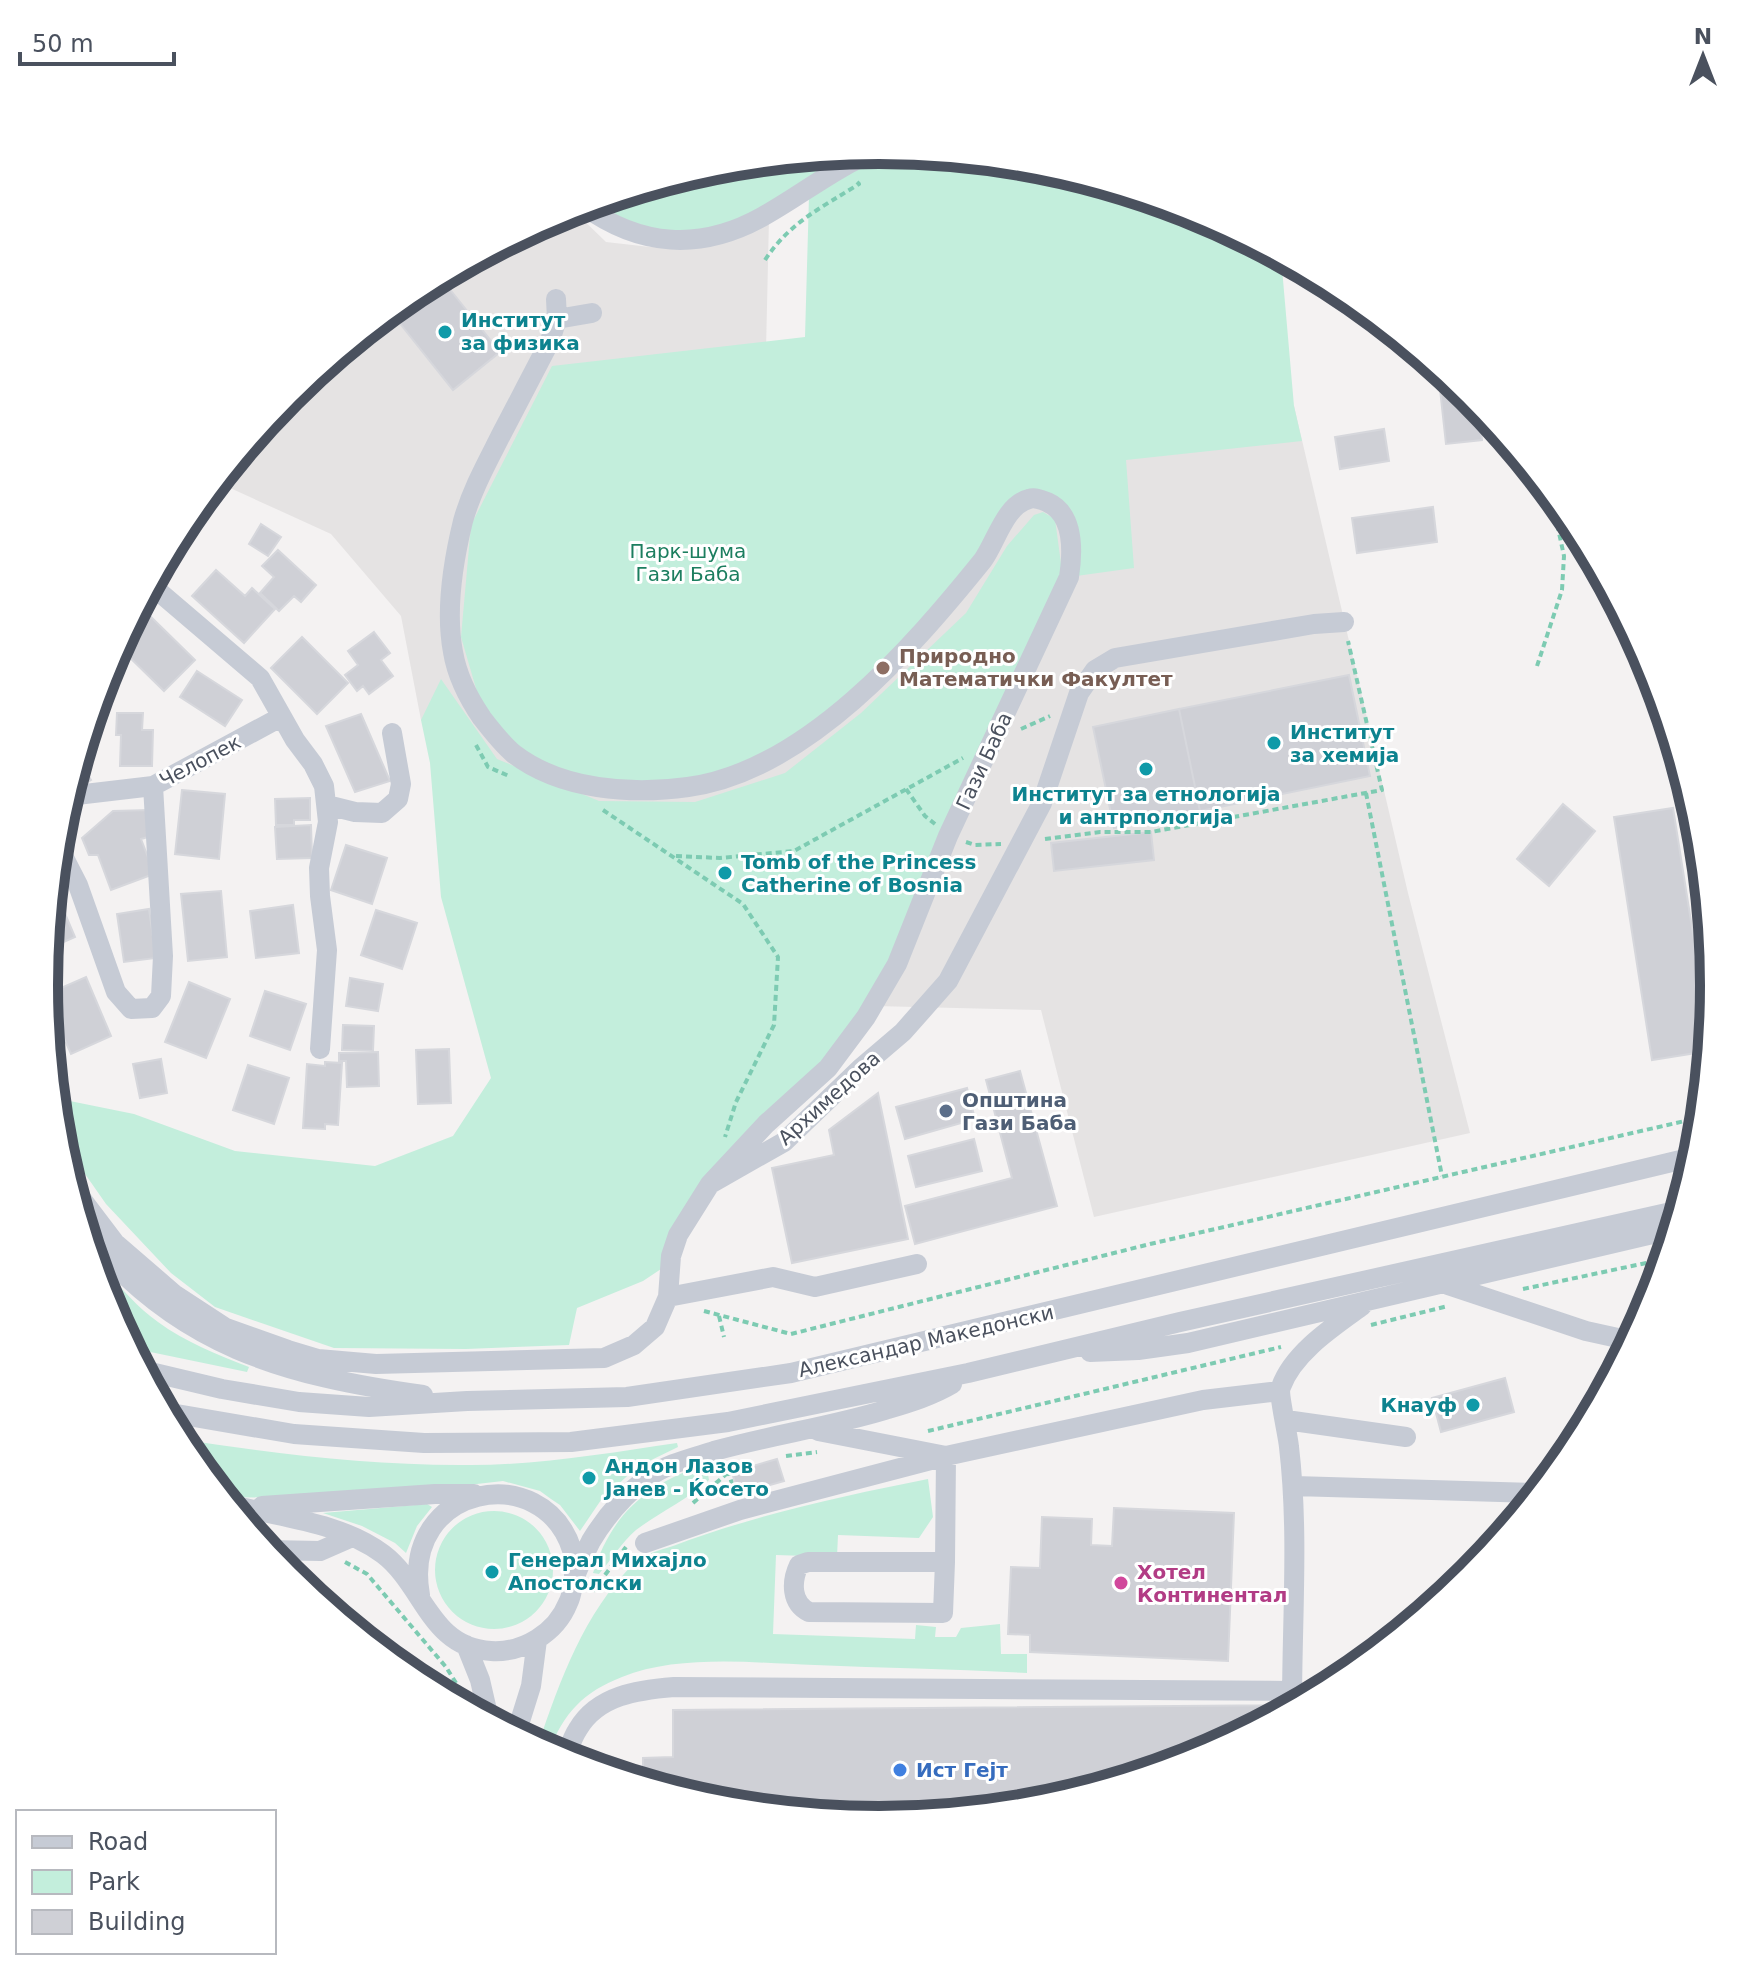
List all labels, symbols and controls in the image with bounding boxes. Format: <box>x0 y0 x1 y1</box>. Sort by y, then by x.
scale bar <box>20 16 174 66</box>
north arrow <box>1663 16 1743 96</box>
text: N <box>1694 24 1712 49</box>
text: 50 m <box>32 30 94 58</box>
place label: Институт за физика <box>461 308 580 355</box>
marker: Институт за физика <box>436 323 454 341</box>
park label: Парк-шума Гази Баба <box>630 539 746 586</box>
place label: Природно Математички Факултет <box>899 644 1173 691</box>
marker: Природно Математички Факултет <box>874 659 892 677</box>
street label: Гази Баба <box>951 708 1017 814</box>
place label: Институт за хемија <box>1290 720 1399 767</box>
street label: Челопек <box>155 730 245 792</box>
marker: Институт за хемија <box>1265 734 1283 752</box>
marker: Институт за етнологија и антрпологија <box>1137 760 1155 778</box>
place label: Институт за етнологија и антрпологија <box>1011 782 1281 829</box>
place label: Tomb of the Princess Catherine of Bosnia <box>741 850 976 897</box>
marker: Tomb of the Princess Catherine of Bosnia <box>716 864 734 882</box>
street label: Архимедова <box>773 1046 885 1150</box>
place label: Општина Гази Баба <box>962 1088 1077 1135</box>
marker: Општина Гази Баба <box>937 1102 955 1120</box>
street label: Александар Македонски <box>796 1300 1056 1382</box>
place label: Кнауф <box>1380 1393 1457 1417</box>
marker: Кнауф <box>1464 1396 1482 1414</box>
place label: Андон Лазов Јанев - Ќосето <box>603 1454 769 1501</box>
marker: Андон Лазов Јанев - Ќосето <box>580 1469 598 1487</box>
place label: Генерал Михајло Апостолски <box>508 1548 707 1595</box>
place label: Хотел Континентал <box>1137 1560 1287 1607</box>
marker: Генерал Михајло Апостолски <box>483 1563 501 1581</box>
marker: Хотел Континентал <box>1112 1574 1130 1592</box>
place label: Ист Гејт <box>916 1758 1008 1782</box>
marker: Ист Гејт <box>891 1761 909 1779</box>
legend <box>16 1810 276 1954</box>
text: Road <box>88 1828 148 1856</box>
text: Park <box>88 1868 140 1896</box>
text: Building <box>88 1908 185 1936</box>

